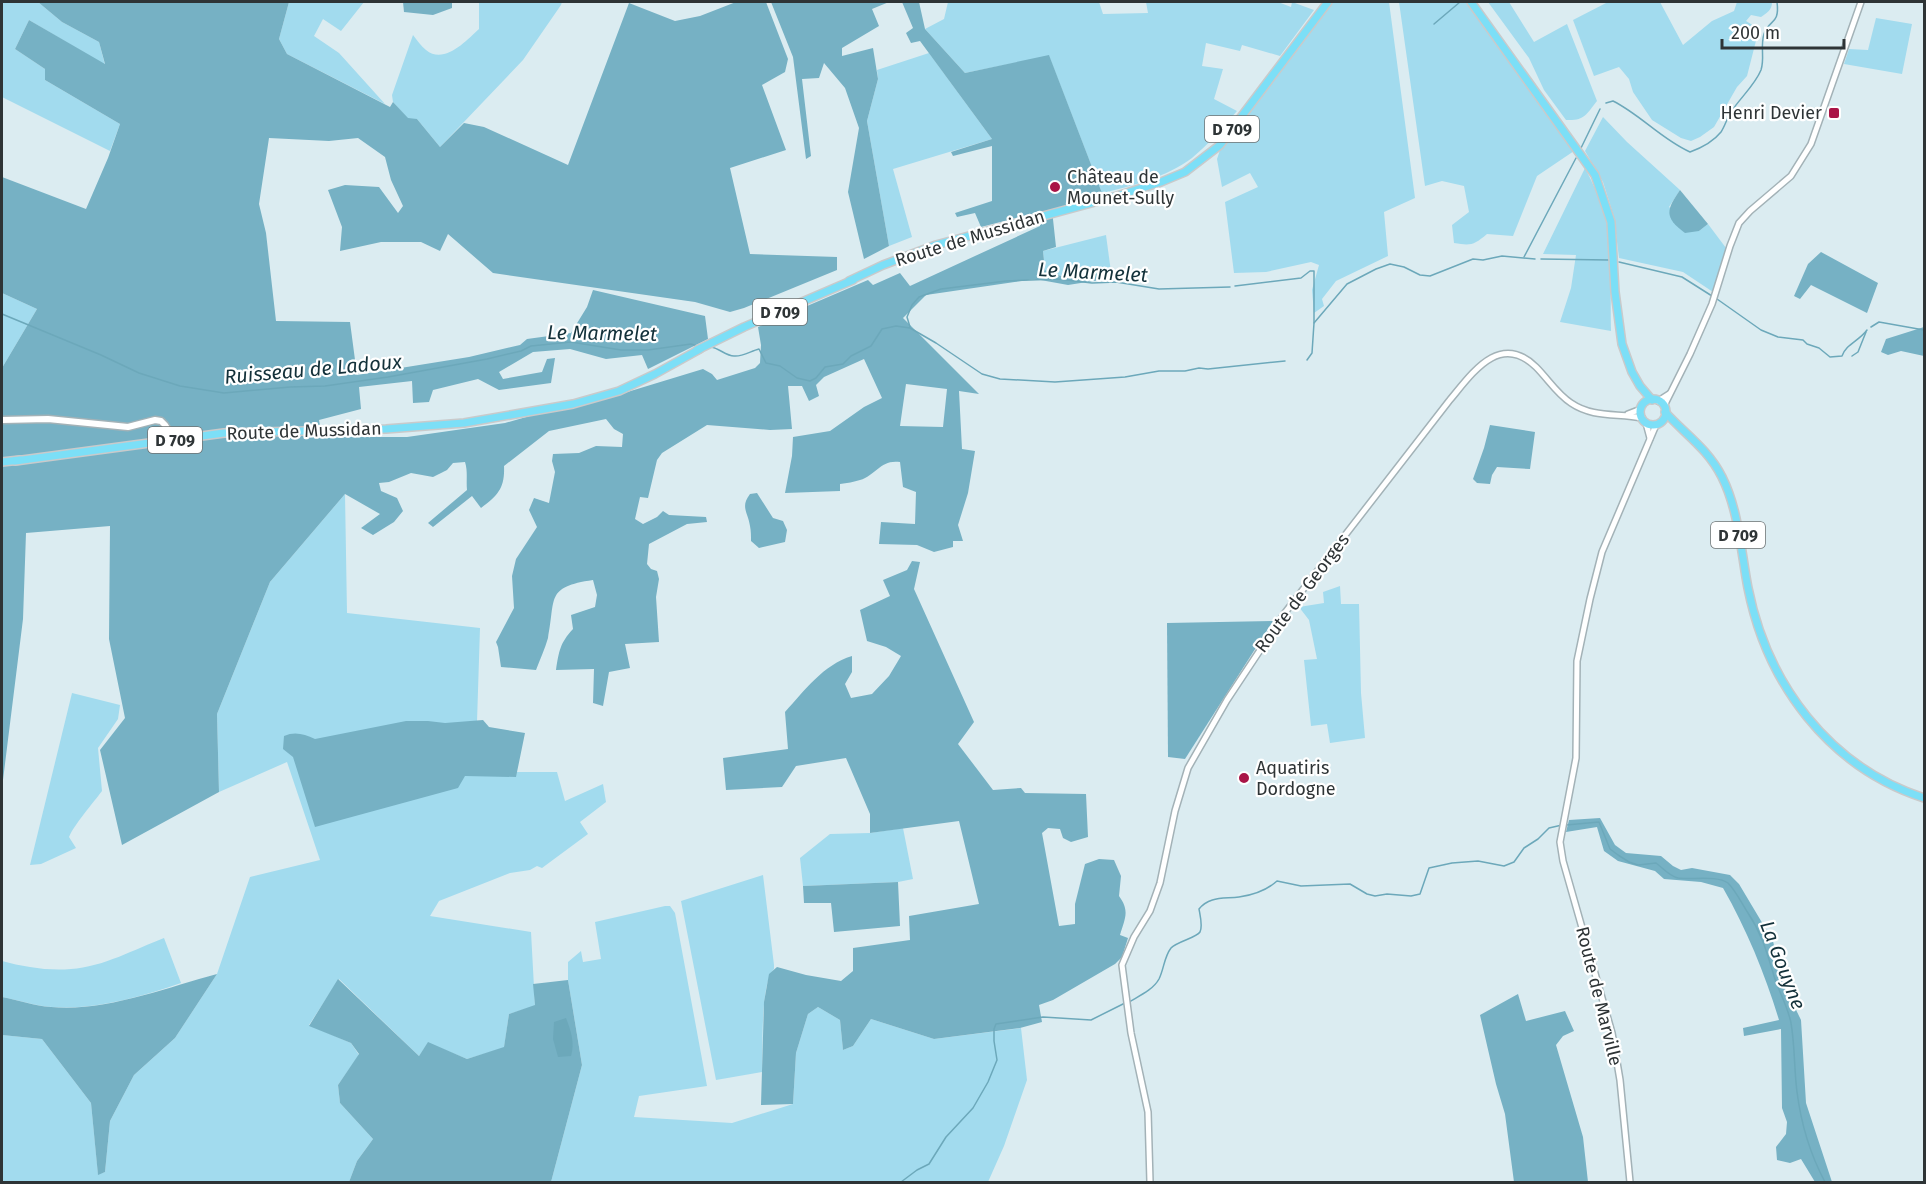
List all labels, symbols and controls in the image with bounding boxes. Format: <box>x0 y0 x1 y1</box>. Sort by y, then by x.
scale bar <box>1722 12 1844 50</box>
text: 200 m <box>1731 22 1780 44</box>
place label: Henri Devier <box>1721 102 1822 124</box>
marker: Henri Devier <box>1827 106 1841 120</box>
road number: D 709 <box>1205 116 1259 142</box>
place label: Château de Mounet-Sully <box>1067 166 1174 209</box>
marker: Château de Mounet-Sully <box>1048 180 1062 194</box>
street label: Route de Mussidan <box>893 205 1047 271</box>
water label: Le Marmelet <box>1038 257 1149 287</box>
road number: D 709 <box>753 299 807 325</box>
water label: Le Marmelet <box>547 320 658 346</box>
water label: Ruisseau de Ladoux <box>223 349 403 389</box>
street label: Route de Mussidan <box>226 417 382 445</box>
road number: D 709 <box>148 427 202 453</box>
road number: D 709 <box>1711 522 1765 548</box>
street label: Route de Georges <box>1250 529 1354 657</box>
place label: Aquatiris Dordogne <box>1256 757 1336 800</box>
marker: Aquatiris Dordogne <box>1237 771 1251 785</box>
water label: La Gouyne <box>1755 917 1811 1013</box>
street label: Route de Marville <box>1571 924 1627 1068</box>

